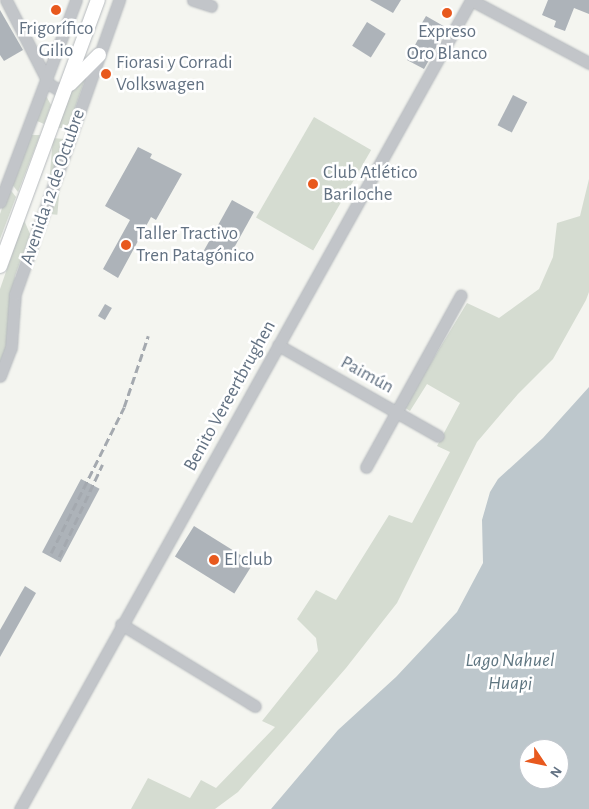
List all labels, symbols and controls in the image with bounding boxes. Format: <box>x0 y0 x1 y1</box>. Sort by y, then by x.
marker: Frigorífico Gilio <box>50 4 62 16</box>
marker: Expreso Oro Blanco <box>441 7 453 19</box>
place label: Frigorífico Gilio <box>19 18 93 62</box>
place label: Expreso Oro Blanco <box>407 21 487 65</box>
place label: Fiorasi y Corradi Volkswagen <box>116 52 233 96</box>
marker: Fiorasi y Corradi Volkswagen <box>100 68 112 80</box>
street label: Avenida 12 de Octubre <box>16 106 90 268</box>
place label: Club Atlético Bariloche <box>323 162 418 206</box>
marker: Club Atlético Bariloche <box>307 178 319 190</box>
place label: Taller Tractivo Tren Patagónico <box>136 223 254 267</box>
marker: Taller Tractivo Tren Patagónico <box>120 239 132 251</box>
street label: Benito Vereertbrughen <box>179 317 281 475</box>
street label: Paimún <box>336 351 398 399</box>
place label: El club <box>224 549 272 571</box>
marker: El club <box>208 554 220 566</box>
water label: Lago Nahuel Huapi <box>465 648 555 695</box>
north arrow <box>519 739 569 789</box>
text: N <box>547 764 564 780</box>

